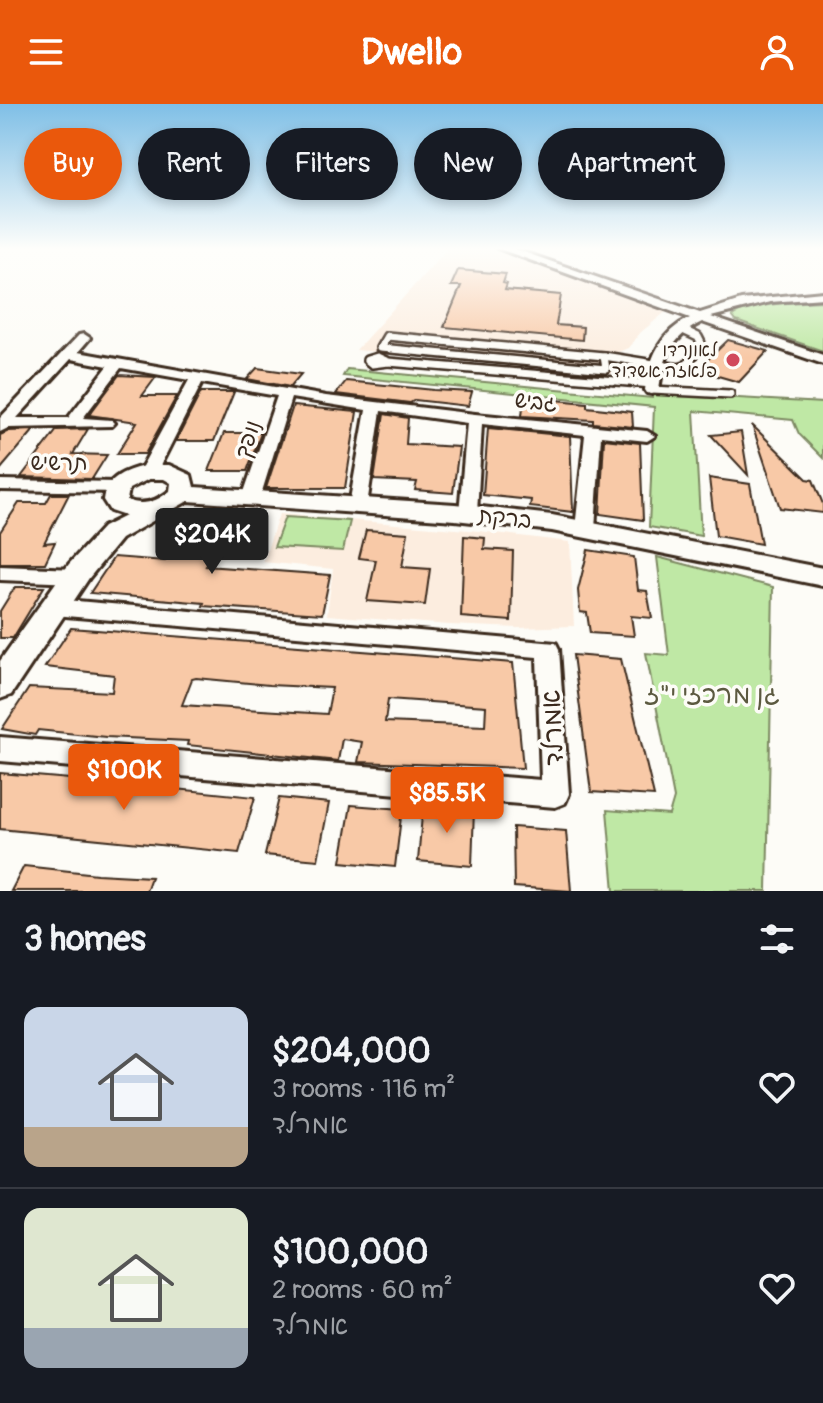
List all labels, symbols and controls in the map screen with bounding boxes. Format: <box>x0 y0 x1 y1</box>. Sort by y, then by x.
icon: menu <box>24 30 68 74</box>
text: Dwello <box>361 30 462 75</box>
icon: person <box>755 30 799 74</box>
chip: Buy <box>24 128 122 200</box>
chip: Rent <box>138 128 250 200</box>
chip: Filters <box>266 128 398 200</box>
chip: New <box>414 128 522 200</box>
chip: Apartment <box>538 128 725 200</box>
place label: לאונרדו פלאזה אשדוד <box>612 339 718 383</box>
marker: לאונרדו פלאזה אשדוד <box>724 351 742 369</box>
street label: גביש <box>513 386 559 418</box>
street label: נופך <box>229 417 267 462</box>
street label: תרשיש <box>30 449 88 477</box>
street label: ברקת <box>476 501 533 535</box>
pin: $204K <box>156 508 268 576</box>
text: $204K <box>173 518 251 550</box>
park label: גן מרכזי י"ז <box>644 679 780 711</box>
street label: אמרלד <box>535 689 571 767</box>
pin: $100K <box>68 744 180 812</box>
text: $100K <box>86 754 162 786</box>
pin: $85.5K <box>382 767 512 835</box>
text: $85.5K <box>409 777 485 809</box>
icon: filters <box>755 917 799 961</box>
text: 3 homes <box>24 918 146 961</box>
text: $204,000 <box>272 1030 431 1073</box>
icon: home <box>88 1039 184 1135</box>
icon: heart <box>755 1065 799 1109</box>
text: 3 rooms · 116 m² <box>272 1073 455 1105</box>
text: אמרלד <box>272 1109 348 1141</box>
text: $100,000 <box>272 1231 428 1274</box>
icon: home <box>88 1240 184 1336</box>
icon: heart <box>755 1266 799 1310</box>
text: 2 rooms · 60 m² <box>272 1274 453 1306</box>
text: אמרלד <box>272 1310 348 1342</box>

